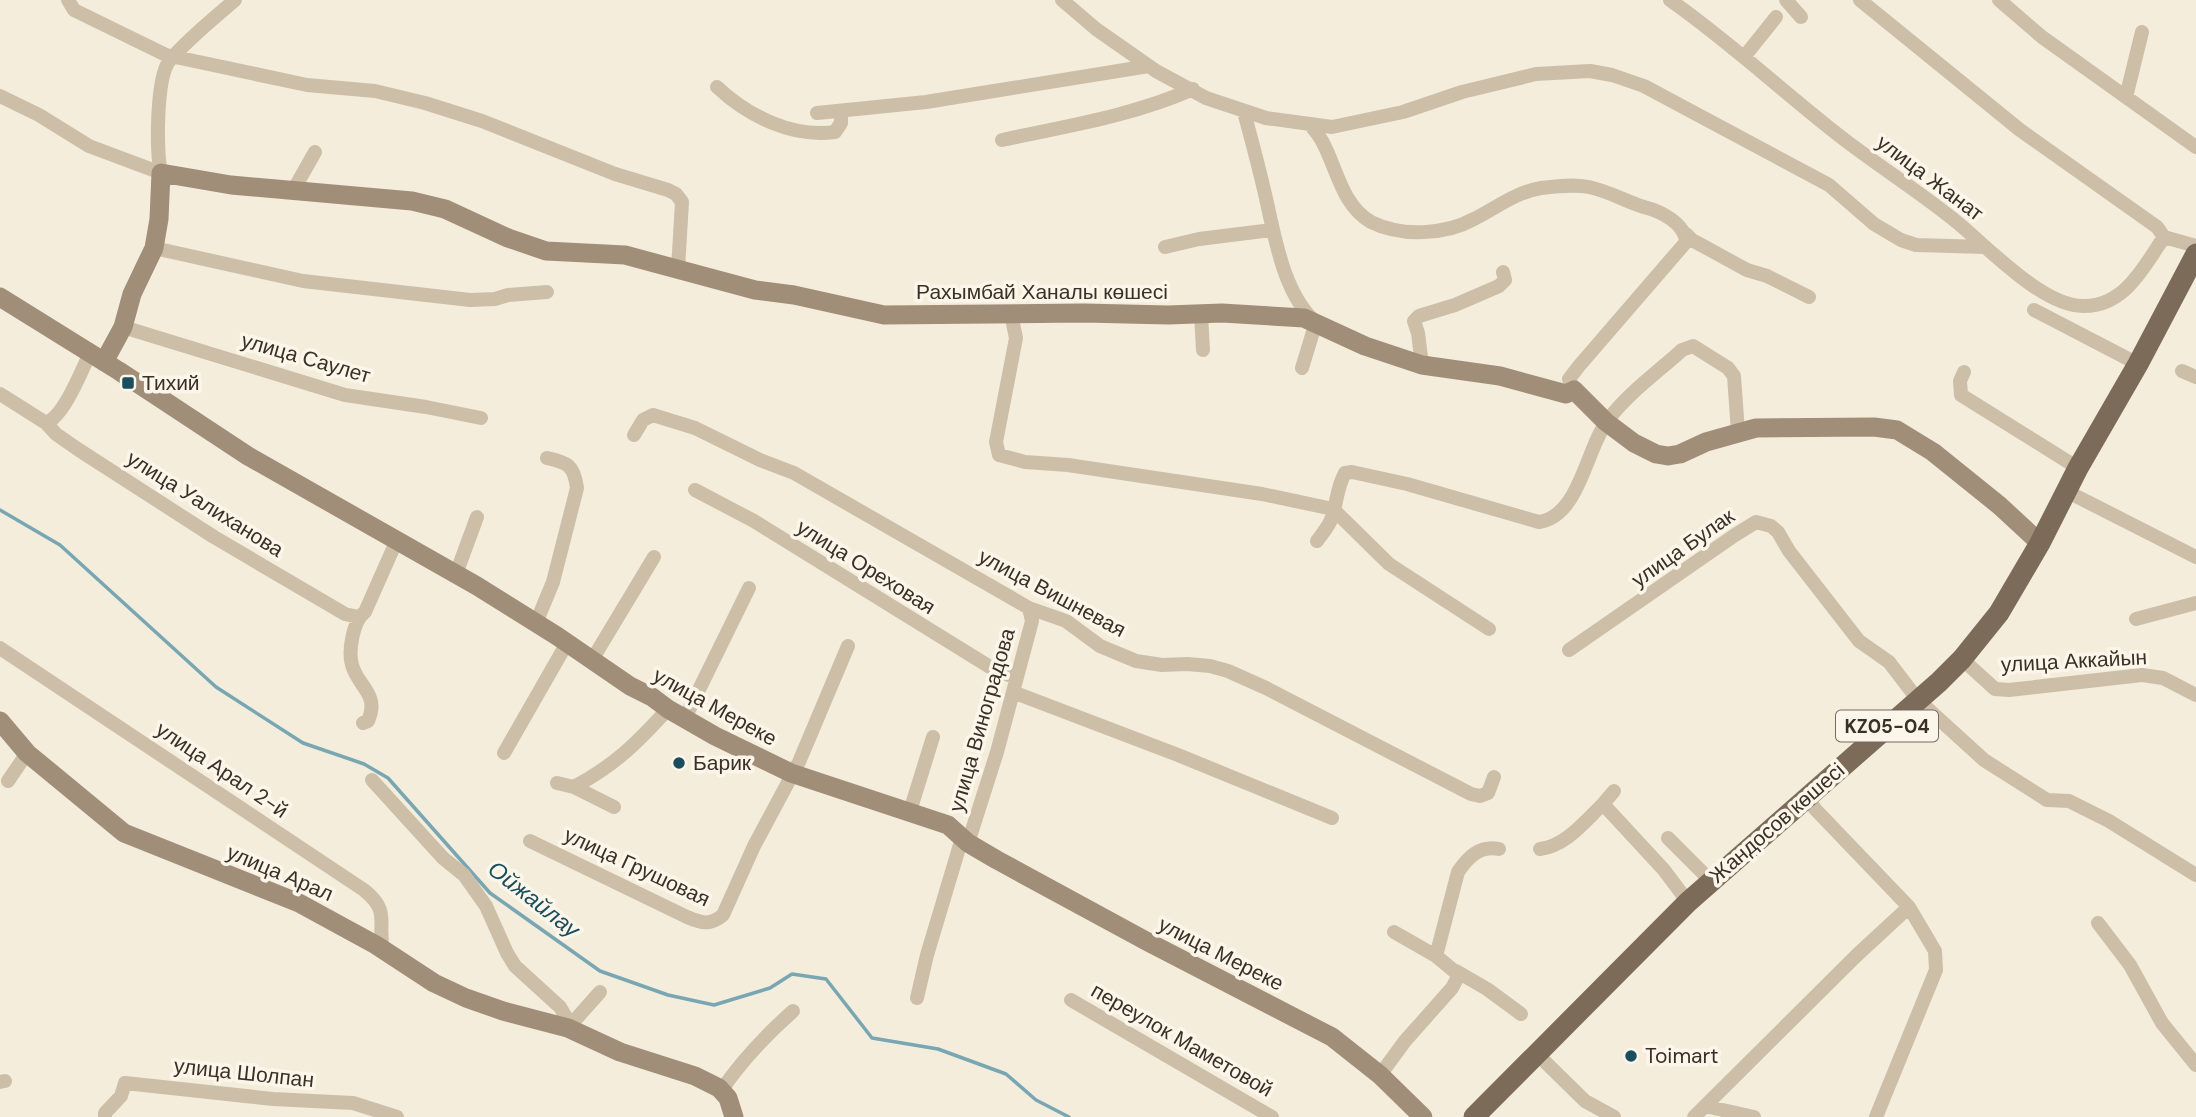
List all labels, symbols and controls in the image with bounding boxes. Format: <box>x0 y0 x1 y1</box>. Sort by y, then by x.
street label: улица Жанат <box>1871 129 1989 228</box>
street label: Рахымбай Ханалы көшесі <box>916 278 1168 306</box>
street label: улица Саулет <box>238 326 374 390</box>
place label: Тихий <box>142 369 200 397</box>
marker: Тихий <box>120 375 136 391</box>
street label: улица Уалиханова <box>121 444 289 564</box>
street label: улица Булак <box>1626 502 1741 594</box>
street label: улица Ореховая <box>791 513 941 621</box>
street label: улица Вишневая <box>973 542 1131 644</box>
street label: улица Виноградова <box>942 625 1022 815</box>
street label: улица Аккайын <box>2000 643 2148 679</box>
street label: улица Мереке <box>648 662 782 752</box>
road number: KZ05-04 <box>1836 710 1938 741</box>
street label: улица Арал 2-й <box>150 715 294 825</box>
place label: Барик <box>693 749 752 777</box>
marker: Барик <box>671 755 687 771</box>
street label: Жандосов көшесі <box>1703 756 1851 890</box>
street label: улица Грушовая <box>560 821 714 913</box>
street label: улица Арал <box>223 838 337 908</box>
water label: Ойжайлау <box>482 854 587 945</box>
street label: улица Мереке <box>1154 910 1288 998</box>
street label: переулок Маметовой <box>1086 977 1278 1103</box>
place label: Toimart <box>1645 1042 1719 1070</box>
marker: Toimart <box>1623 1048 1639 1064</box>
street label: улица Шолпан <box>173 1052 315 1094</box>

